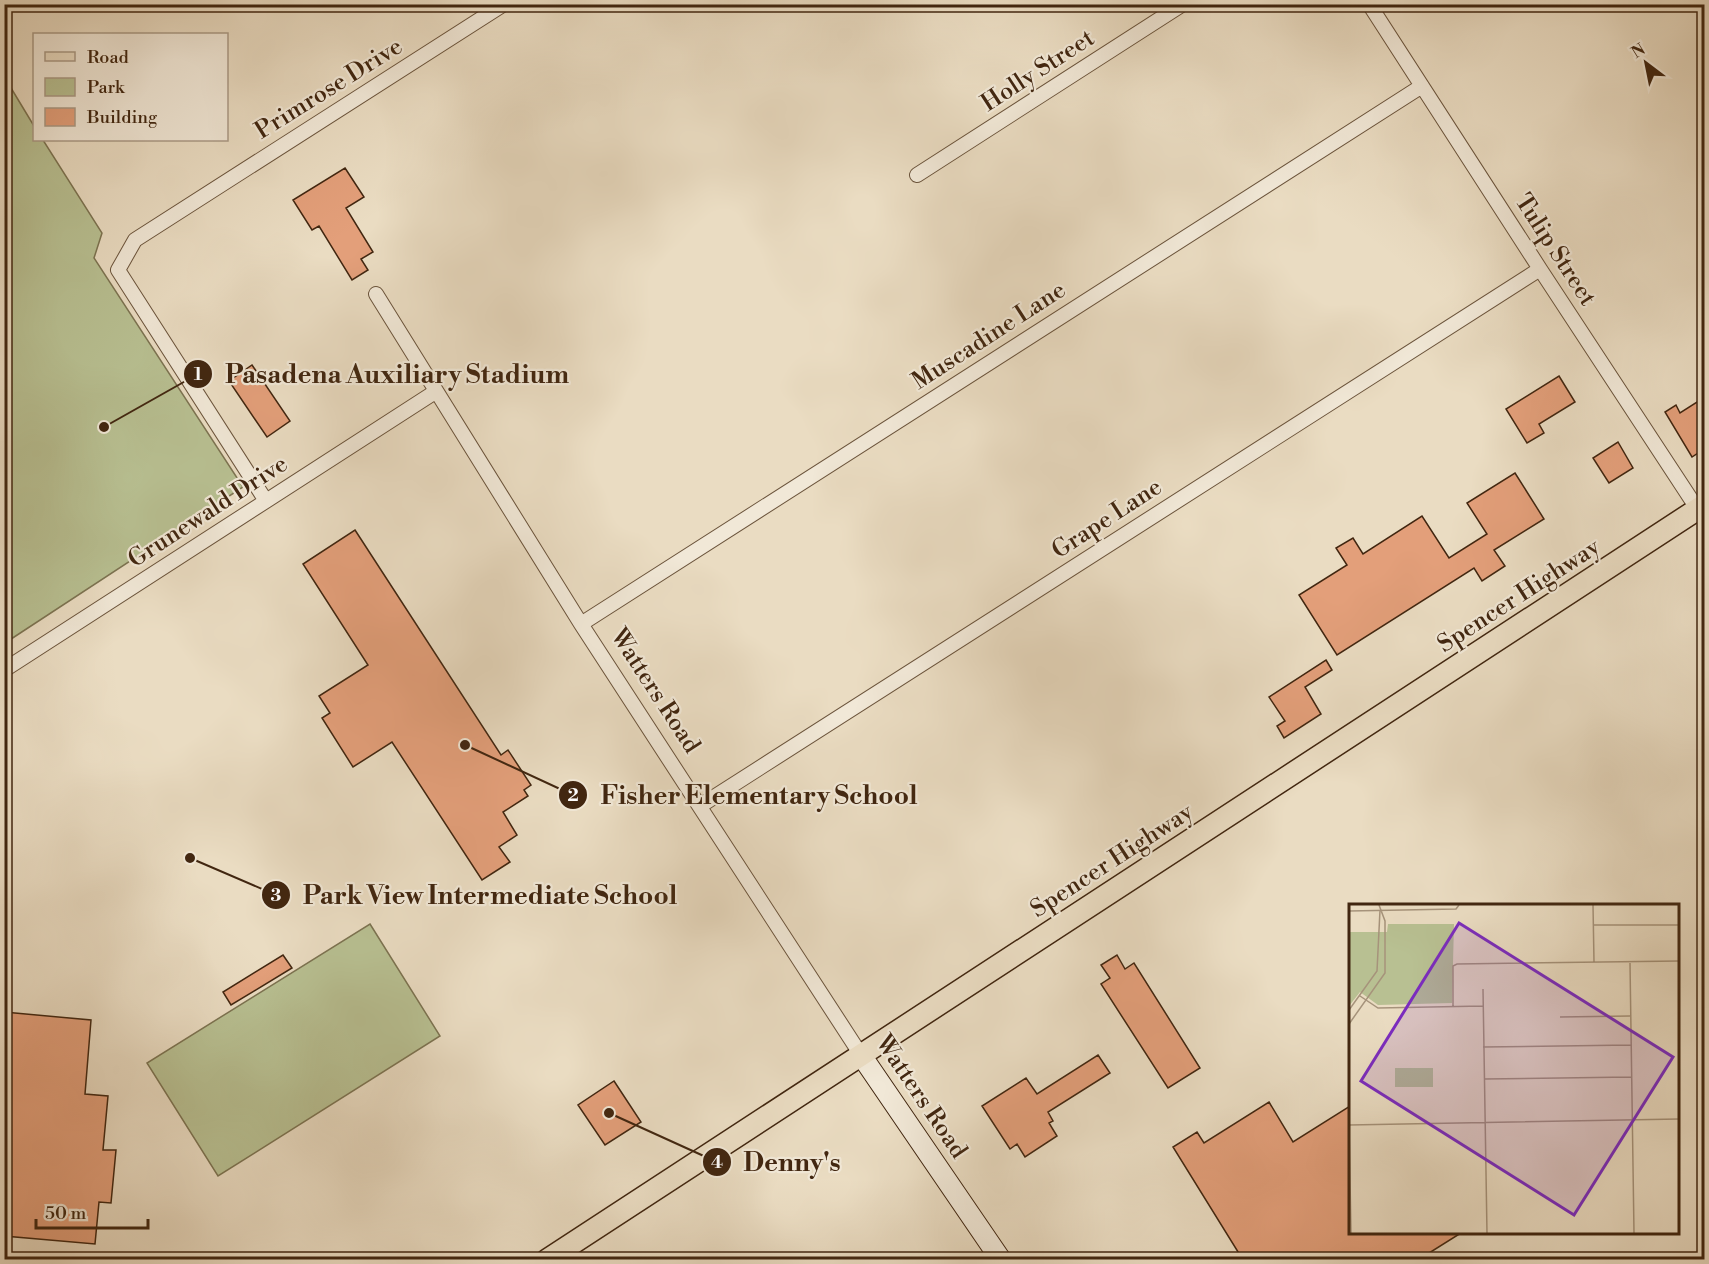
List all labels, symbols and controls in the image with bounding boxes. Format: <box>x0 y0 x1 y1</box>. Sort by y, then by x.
street label: Holly Street <box>976 23 1101 119</box>
street label: Primrose Drive <box>250 32 408 146</box>
legend <box>33 33 228 141</box>
north arrow <box>1616 33 1676 93</box>
text: N <box>1628 39 1650 63</box>
text: Road <box>87 46 130 69</box>
text: Park <box>87 76 126 99</box>
text: Building <box>86 106 158 129</box>
street label: Tulip Street <box>1508 188 1603 312</box>
street label: Muscadine Lane <box>907 275 1071 397</box>
callout: Pasadena Auxiliary Stadium <box>183 352 581 396</box>
text: Pasadena Auxiliary Stadium <box>225 359 569 391</box>
text: 1 <box>194 363 203 386</box>
street label: Grunewald Drive <box>122 449 294 575</box>
street label: Grape Lane <box>1046 472 1168 566</box>
street label: Spencer Highway <box>1432 532 1606 660</box>
street label: Watters Road <box>603 622 707 759</box>
callout: Fisher Elementary School <box>558 773 929 817</box>
text: Fisher Elementary School <box>600 780 918 812</box>
text: 2 <box>567 784 579 807</box>
street label: Spencer Highway <box>1025 797 1199 925</box>
callout: Park View Intermediate School <box>261 873 690 917</box>
text: Park View Intermediate School <box>303 880 678 912</box>
text: 3 <box>271 884 282 907</box>
inset map <box>1349 904 1679 1234</box>
street label: Watters Road <box>868 1029 974 1165</box>
callout: Denny's <box>702 1140 853 1184</box>
text: Denny's <box>743 1147 841 1179</box>
text: 4 <box>711 1151 723 1174</box>
scale bar <box>36 1192 148 1230</box>
text: 50 m <box>45 1202 87 1225</box>

